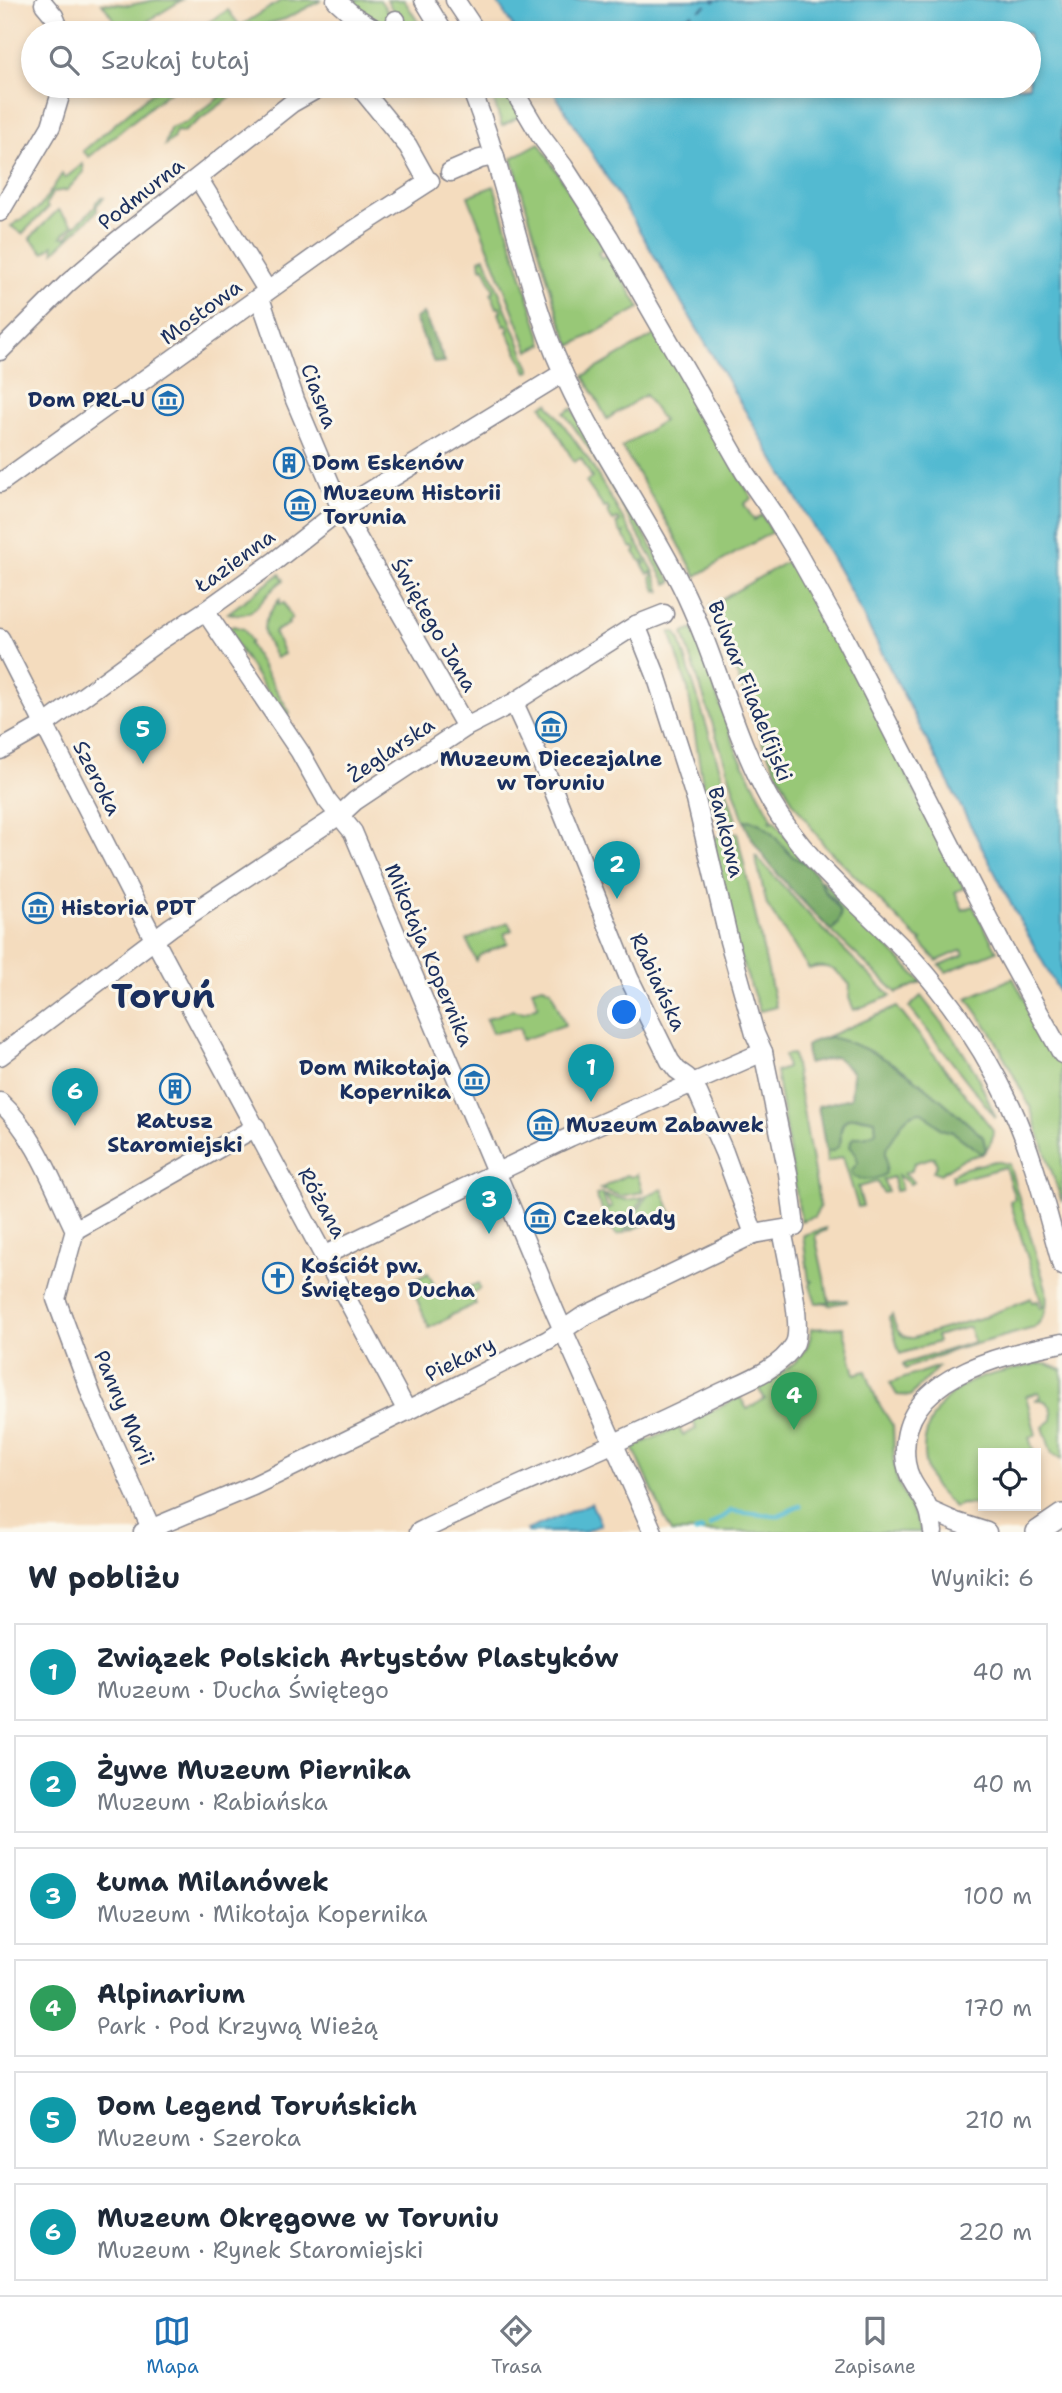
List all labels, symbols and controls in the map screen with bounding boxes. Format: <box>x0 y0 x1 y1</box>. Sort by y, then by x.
search box <box>21 21 1041 98</box>
icon: search <box>45 41 83 79</box>
text: Szukaj tutaj <box>101 42 250 77</box>
street label: Podmurna <box>92 151 190 237</box>
street label: Mostowa <box>155 273 247 351</box>
street label: Ciasna <box>294 360 344 432</box>
museum icon: Dom PRL-U <box>151 383 185 417</box>
place label: Dom PRL-U <box>28 386 145 414</box>
building icon: Dom Eskenów <box>272 446 306 480</box>
place label: Dom Eskenów <box>312 449 464 477</box>
place label: Muzeum Historii Torunia <box>323 479 501 531</box>
museum icon: Muzeum Historii Torunia <box>283 488 317 522</box>
street label: Łazienna <box>189 523 281 600</box>
street label: Świętego Jana <box>384 552 485 697</box>
street label: Bulwar Filadelfijski <box>701 596 799 786</box>
pin: 5 <box>120 706 166 764</box>
museum icon: Muzeum Diecezjalne w Toruniu <box>534 710 568 744</box>
street label: Żeglarska <box>342 711 440 789</box>
street label: Szeroka <box>66 736 128 820</box>
place label: Muzeum Diecezjalne w Toruniu <box>440 745 662 797</box>
street label: Bankowa <box>701 784 751 880</box>
pin: 2 <box>594 841 640 899</box>
street label: Mikołaja Kopernika <box>378 859 480 1051</box>
museum icon: Historia PDT <box>21 891 55 925</box>
place label: Historia PDT <box>61 894 196 922</box>
street label: Rabiańska <box>623 928 693 1036</box>
district label: Toruń <box>111 972 215 1019</box>
your location <box>607 995 641 1029</box>
pin: 1 <box>568 1044 614 1102</box>
place label: Dom Mikołaja Kopernika <box>299 1054 452 1106</box>
museum icon: Dom Mikołaja Kopernika <box>457 1063 491 1097</box>
pin: 6 <box>52 1068 98 1126</box>
building icon: Ratusz Staromiejski <box>158 1072 192 1106</box>
place label: Ratusz Staromiejski <box>107 1107 243 1159</box>
museum icon: Muzeum Zabawek <box>526 1108 560 1142</box>
place label: Muzeum Zabawek <box>566 1111 764 1139</box>
street label: Różana <box>291 1163 353 1243</box>
pin: 3 <box>466 1176 512 1234</box>
museum icon: Czekolady <box>523 1201 557 1235</box>
place label: Czekolady <box>563 1204 676 1232</box>
place label: Kościół pw. Świętego Ducha <box>301 1252 475 1304</box>
church icon: Kościół pw. Świętego Ducha <box>261 1261 295 1295</box>
street label: Piekary <box>420 1330 500 1388</box>
street label: Panny Marii <box>87 1346 161 1470</box>
pin: 4 <box>771 1372 817 1430</box>
map controls <box>978 1448 1041 1511</box>
button: locate <box>978 1448 1041 1511</box>
text: W pobliżu <box>28 1557 180 1598</box>
text: Wyniki: 6 <box>930 1563 1034 1593</box>
text: Związek Polskich Artystów Plastyków <box>97 1640 618 1675</box>
text: 1 <box>48 1657 58 1687</box>
text: 40 m <box>972 1657 1032 1687</box>
text: Muzeum · Ducha Świętego <box>97 1675 389 1705</box>
text: Żywe Muzeum Piernika <box>97 1752 411 1787</box>
text: 2 <box>45 1769 61 1799</box>
text: 40 m <box>972 1769 1032 1799</box>
text: Muzeum · Rabiańska <box>97 1787 328 1817</box>
text: Łuma Milanówek <box>97 1864 329 1899</box>
text: 3 <box>45 1881 61 1911</box>
text: 100 m <box>963 1881 1032 1911</box>
text: Muzeum · Mikołaja Kopernika <box>97 1899 427 1929</box>
text: Alpinarium <box>97 1976 245 2011</box>
text: 4 <box>45 1993 61 2023</box>
text: 170 m <box>964 1993 1032 2023</box>
text: Park · Pod Krzywą Wieżą <box>97 2011 378 2041</box>
text: Dom Legend Toruńskich <box>97 2088 417 2123</box>
text: 5 <box>46 2105 60 2135</box>
text: 210 m <box>964 2105 1032 2135</box>
text: Muzeum · Szeroka <box>97 2123 301 2153</box>
text: Muzeum Okręgowe w Toruniu <box>97 2200 499 2235</box>
text: 6 <box>45 2217 61 2247</box>
text: 220 m <box>958 2217 1032 2247</box>
text: Muzeum · Rynek Staromiejski <box>97 2235 423 2265</box>
tab: Mapa <box>146 2312 199 2379</box>
tab: Trasa <box>491 2312 542 2379</box>
tab: Zapisane <box>834 2312 916 2379</box>

